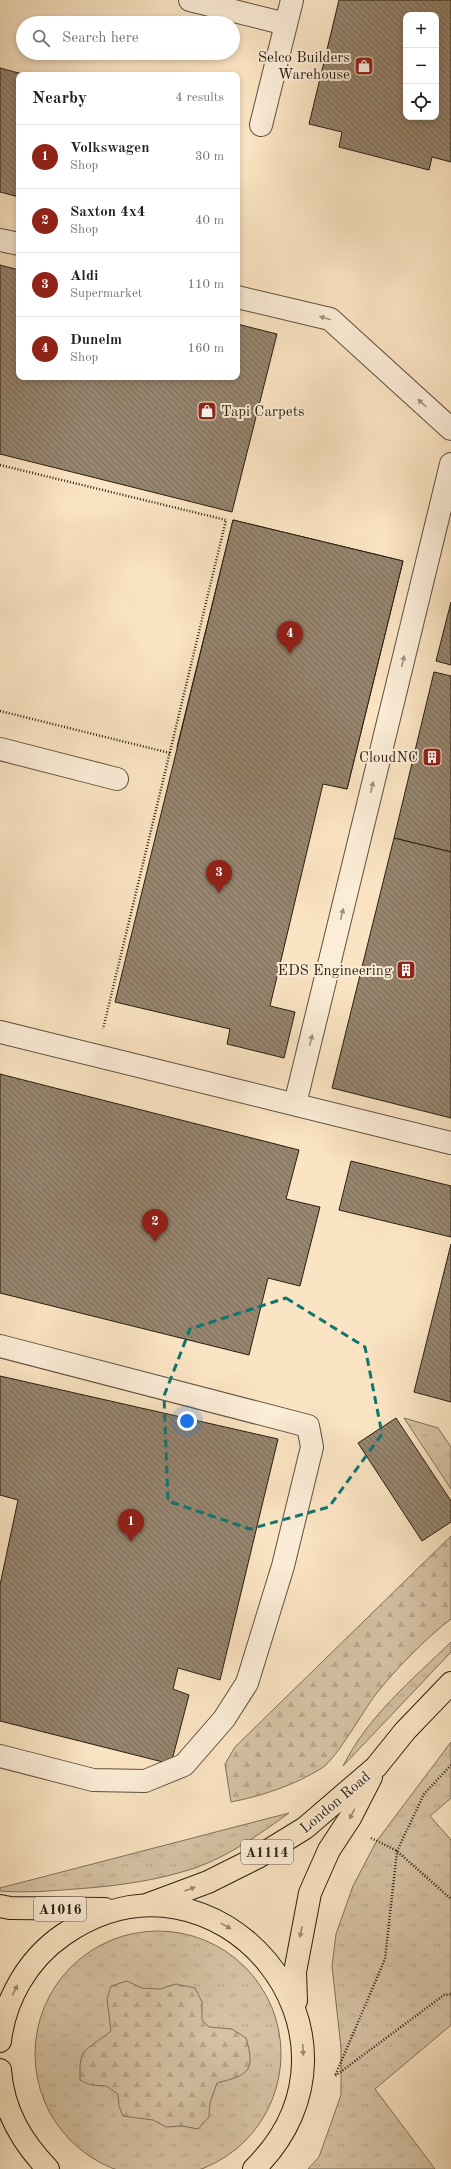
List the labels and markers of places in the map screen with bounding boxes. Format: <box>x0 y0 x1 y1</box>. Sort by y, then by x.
place label: Selco Builders Warehouse <box>258 51 350 83</box>
shop icon: Selco Builders Warehouse <box>353 55 375 77</box>
shop icon: Tapi Carpets <box>196 400 218 422</box>
place label: Tapi Carpets <box>221 405 304 420</box>
pin: 4 <box>277 621 303 654</box>
building icon: CloudNC <box>421 746 443 768</box>
place label: CloudNC <box>359 751 418 766</box>
pin: 3 <box>206 860 232 893</box>
building icon: EDS Engineering <box>395 959 417 981</box>
place label: EDS Engineering <box>278 964 392 979</box>
pin: 2 <box>142 1209 168 1242</box>
pin: 1 <box>118 1509 144 1542</box>

